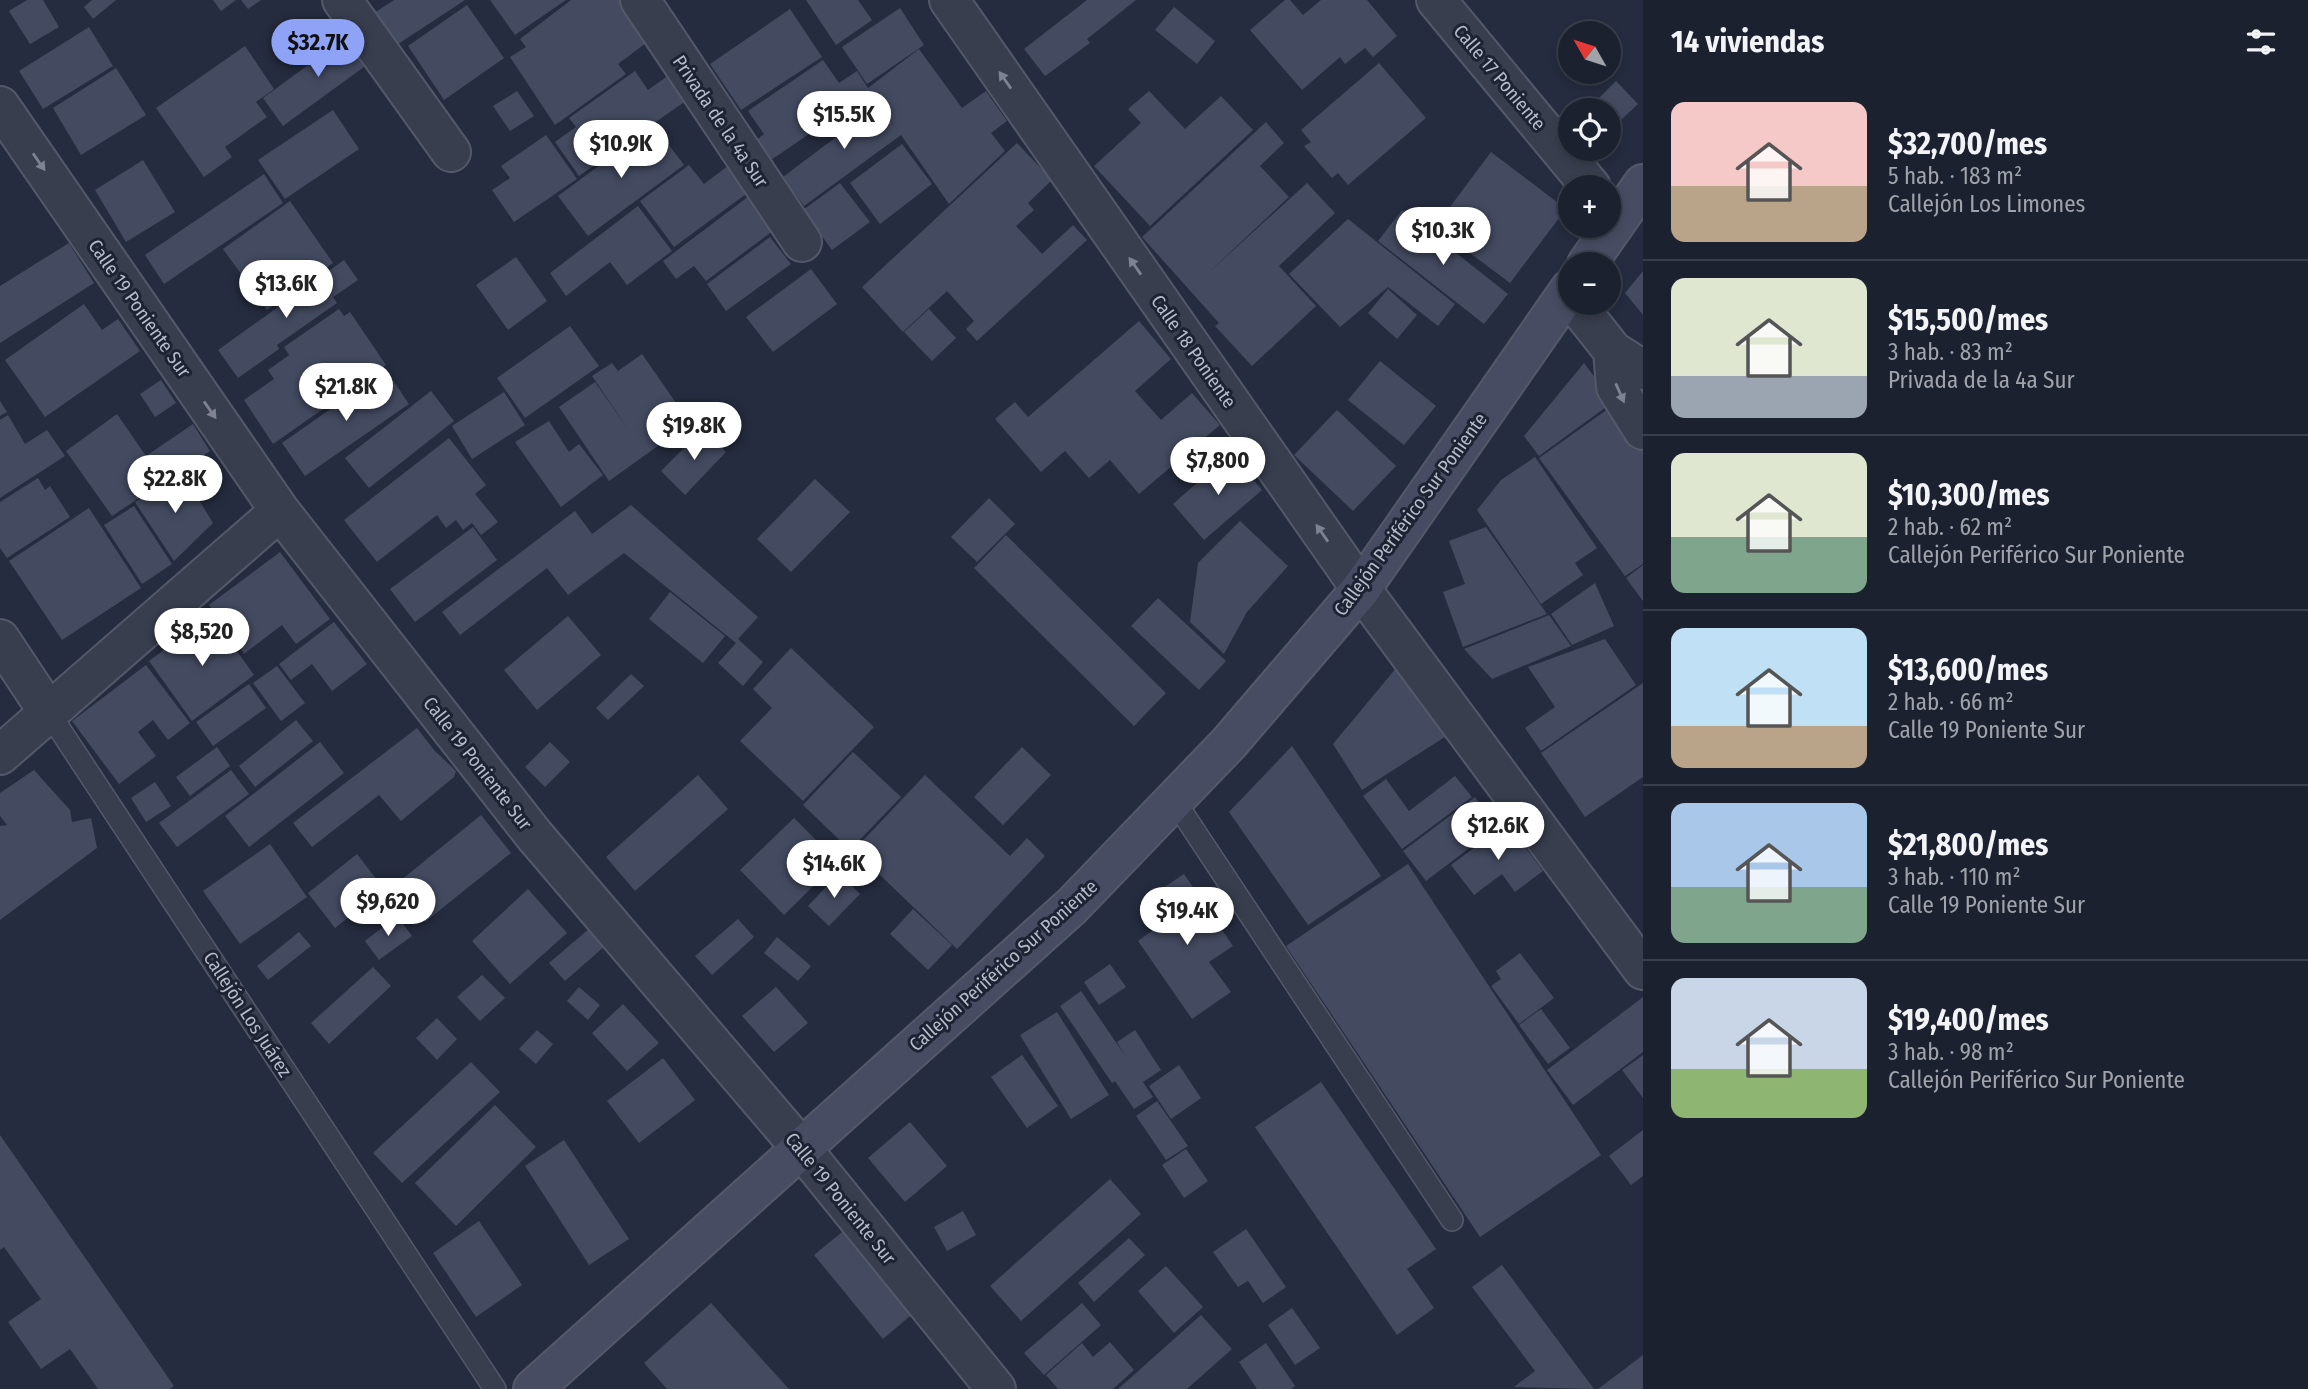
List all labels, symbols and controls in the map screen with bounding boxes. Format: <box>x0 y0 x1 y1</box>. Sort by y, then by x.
pin: $32.7K <box>261 20 375 79</box>
street label: Calle 17 Poniente <box>1449 20 1550 135</box>
north arrow <box>1558 21 1620 84</box>
map controls <box>1558 21 1621 315</box>
icon: filters <box>2242 23 2280 61</box>
text: 14 viviendas <box>1671 24 1824 60</box>
text: $32.7K <box>287 28 349 56</box>
street label: Privada de la 4a Sur <box>668 51 773 192</box>
one-way arrow <box>998 71 1012 89</box>
pin: $15.5K <box>787 92 901 151</box>
button: locate <box>1558 98 1621 161</box>
text: $15.5K <box>813 100 875 128</box>
pin: $10.9K <box>564 120 678 180</box>
text: $32,700/mes <box>1888 126 2047 162</box>
text: $10.9K <box>590 129 652 157</box>
icon: home <box>1727 130 1811 214</box>
one-way arrow <box>32 153 46 171</box>
text: 5 hab. · 183 m² <box>1888 162 2022 190</box>
button: + <box>1558 175 1621 238</box>
text: Callejón Los Limones <box>1888 190 2085 218</box>
pin: $10.3K <box>1386 208 1500 267</box>
text: $10.3K <box>1412 216 1474 244</box>
street label: Calle 19 Poniente Sur <box>83 235 196 382</box>
button: − <box>1558 252 1621 315</box>
one-way arrow <box>1128 257 1142 275</box>
pin: $13.6K <box>229 260 343 320</box>
text: $13.6K <box>255 269 317 297</box>
street label: Calle 18 Poniente <box>1146 290 1241 412</box>
text: $15,500/mes <box>1888 302 2048 338</box>
icon: home <box>1727 306 1811 390</box>
text: 3 hab. · 83 m² <box>1888 338 2013 366</box>
pin: $21.8K <box>289 364 403 423</box>
text: Privada de la 4a Sur <box>1888 366 2075 394</box>
text: $21.8K <box>315 372 377 400</box>
one-way arrow <box>1614 383 1626 403</box>
one-way arrow <box>203 401 217 419</box>
pin: $19.8K <box>637 402 751 462</box>
street label: Callejón Periférico Sur Poniente <box>1329 408 1492 620</box>
text: $19.8K <box>662 411 726 439</box>
pin: $7,800 <box>1161 438 1275 497</box>
text: $7,800 <box>1186 446 1250 474</box>
pin: $22.8K <box>118 456 232 515</box>
text: $22.8K <box>143 464 207 492</box>
text: $10,300/mes <box>1888 477 2050 513</box>
icon: home <box>1727 481 1811 565</box>
text: 2 hab. · 62 m² <box>1888 513 2012 541</box>
one-way arrow <box>1315 524 1329 542</box>
text: Callejón Periférico Sur Poniente <box>1888 541 2185 569</box>
pin: $8,520 <box>145 608 259 668</box>
text: $8,520 <box>170 617 234 645</box>
text: $13,600/mes <box>1888 652 2048 688</box>
icon: home <box>1727 656 1811 740</box>
text: 2 hab. · 66 m² <box>1888 688 2014 716</box>
street label: Calle 19 Poniente Sur <box>418 692 537 835</box>
text: Calle 19 Poniente Sur <box>1888 716 2085 744</box>
pin: $12.6K <box>1441 802 1555 862</box>
text: $12.6K <box>1467 811 1529 839</box>
text: $21,800/mes <box>1888 827 2048 863</box>
icon: home <box>1727 831 1811 915</box>
pin: $14.6K <box>777 841 891 900</box>
text: $14.6K <box>803 849 865 877</box>
text: 3 hab. · 110 m² <box>1888 863 2021 891</box>
street label: Callejón Periférico Sur Poniente <box>904 875 1102 1056</box>
pin: $9,620 <box>331 878 445 938</box>
text: $9,620 <box>357 887 419 915</box>
pin: $19.4K <box>1130 888 1244 947</box>
text: Calle 19 Poniente Sur <box>1888 891 2085 919</box>
text: $19.4K <box>1156 896 1218 924</box>
street label: Callejón Los Juárez <box>198 947 297 1082</box>
text: $19,400/mes <box>1888 1002 2049 1038</box>
icon: home <box>1727 1006 1811 1090</box>
text: 3 hab. · 98 m² <box>1888 1038 2014 1066</box>
text: Callejón Periférico Sur Poniente <box>1888 1066 2185 1094</box>
street label: Calle 19 Poniente Sur <box>780 1128 901 1269</box>

